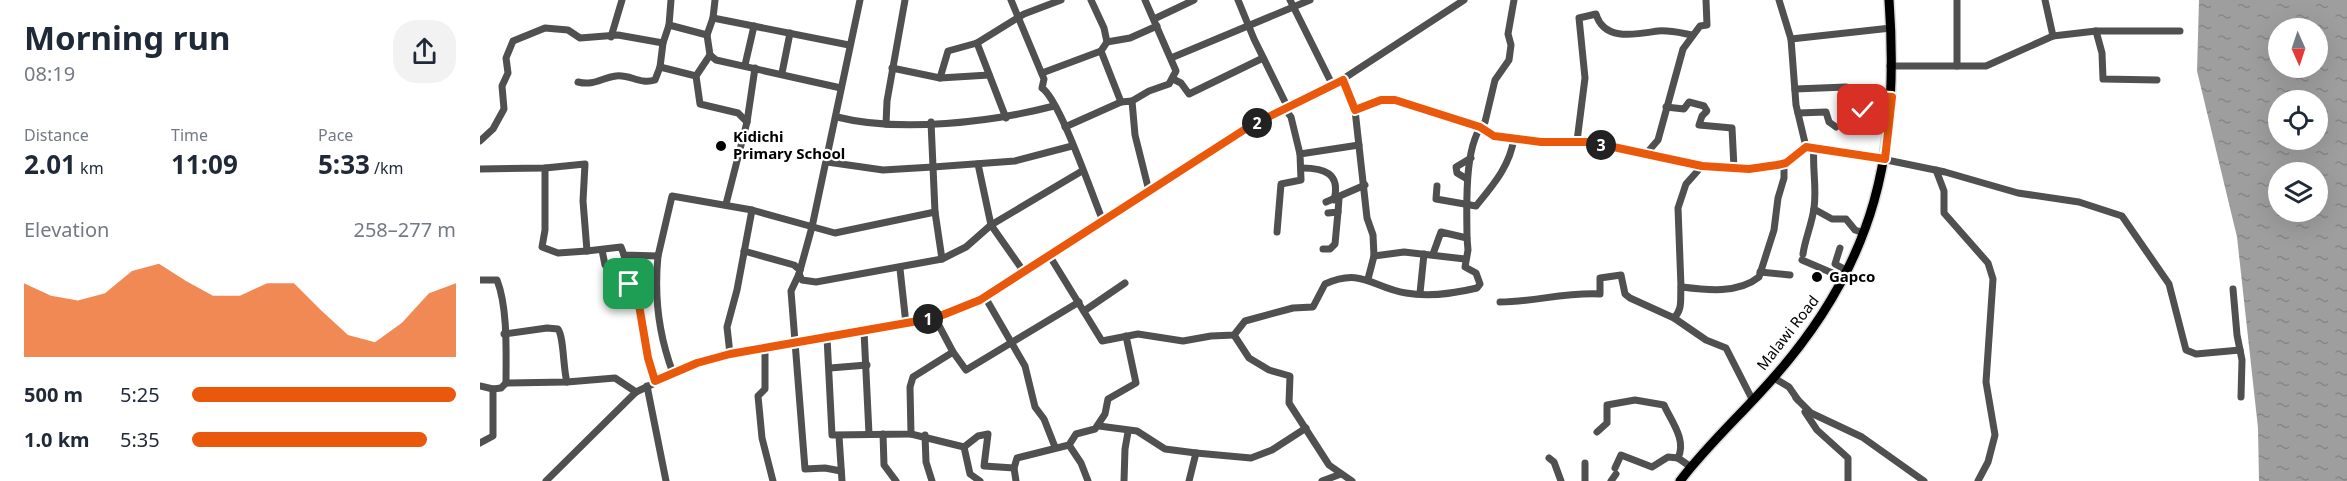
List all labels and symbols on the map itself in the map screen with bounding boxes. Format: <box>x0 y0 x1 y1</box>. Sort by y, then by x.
north arrow <box>2268 18 2328 78</box>
pin <box>1837 84 1888 135</box>
pin: 2 <box>1242 108 1272 138</box>
place label: Kidichi Primary School <box>733 126 845 163</box>
pin: 3 <box>1586 130 1616 160</box>
marker: Kidichi Primary School <box>714 139 728 153</box>
pin <box>603 258 654 309</box>
place label: Gapco <box>1829 266 1875 286</box>
marker: Gapco <box>1810 270 1824 284</box>
street label: Malawi Road <box>1752 291 1823 374</box>
pin: 1 <box>913 304 943 334</box>

